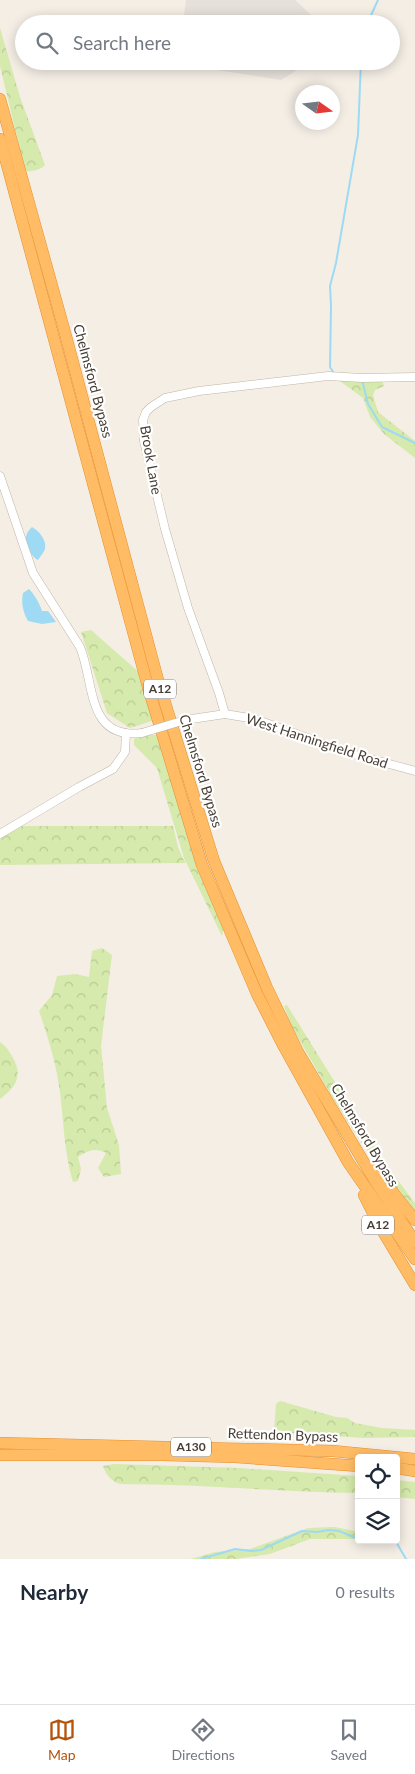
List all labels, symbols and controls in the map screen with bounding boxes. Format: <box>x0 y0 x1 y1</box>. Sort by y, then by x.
search box <box>15 15 400 70</box>
icon: search <box>33 29 61 57</box>
text: Search here <box>73 31 171 54</box>
north arrow <box>295 85 340 130</box>
street label: Chelmsford Bypass <box>70 322 117 440</box>
street label: Brook Lane <box>137 424 166 496</box>
road number: A12 <box>144 680 176 699</box>
street label: West Hanningfield Road <box>244 710 390 772</box>
street label: Chelmsford Bypass <box>176 712 227 829</box>
street label: Chelmsford Bypass <box>328 1080 403 1189</box>
road number: A12 <box>362 1216 394 1234</box>
street label: Rettendon Bypass <box>227 1424 339 1445</box>
road number: A130 <box>171 1438 211 1456</box>
map controls <box>355 1454 400 1544</box>
button: locate <box>355 1454 400 1499</box>
button: layers <box>355 1499 400 1544</box>
text: Nearby <box>20 1579 88 1604</box>
text: 0 results <box>335 1582 395 1601</box>
tab: Map <box>48 1716 76 1763</box>
tab: Directions <box>172 1716 235 1763</box>
tab: Saved <box>331 1716 367 1763</box>

